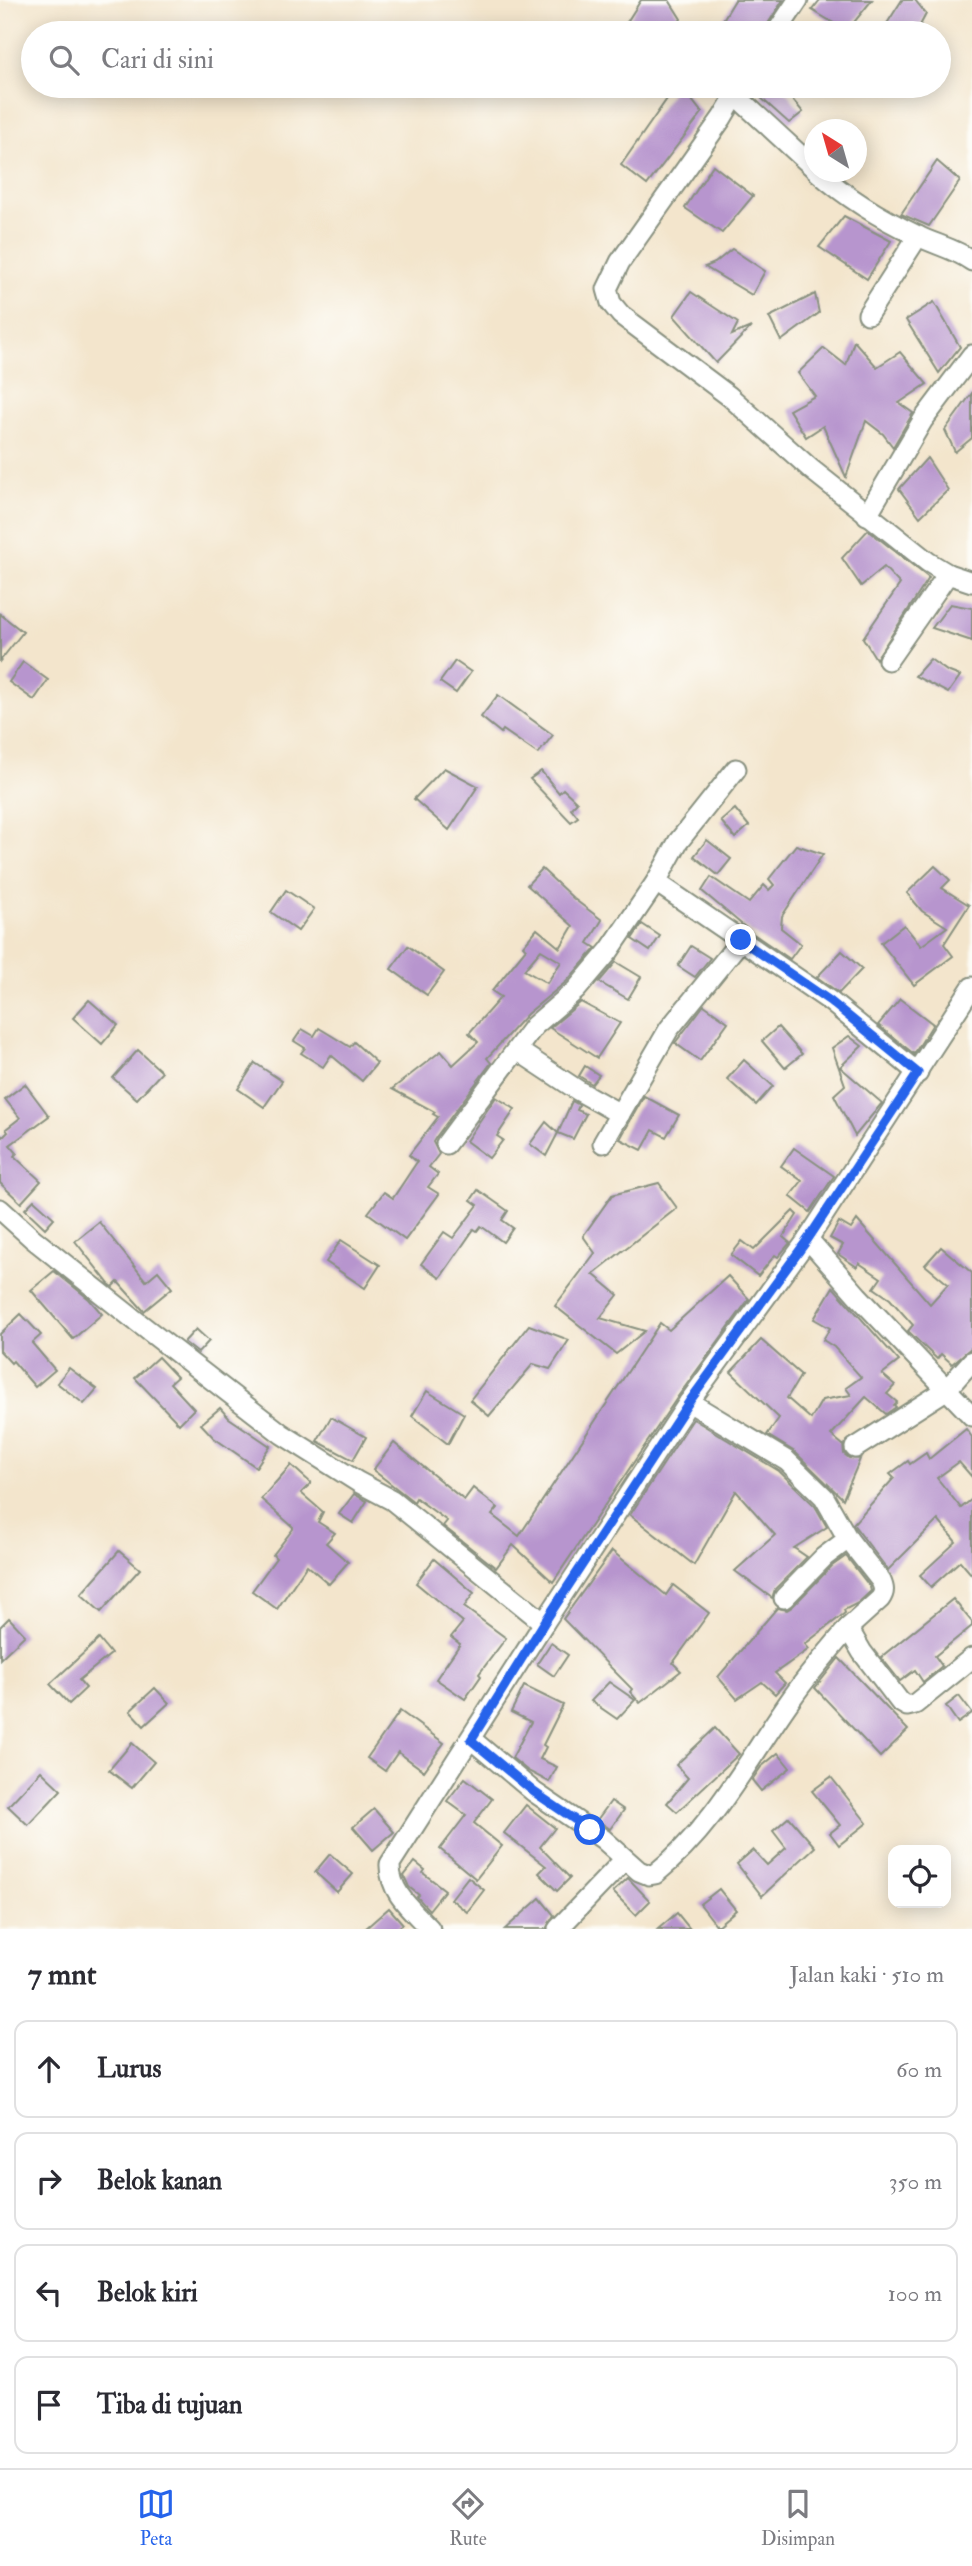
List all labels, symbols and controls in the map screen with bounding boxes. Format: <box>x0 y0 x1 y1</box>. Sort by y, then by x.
search box <box>21 21 951 98</box>
icon: search <box>45 41 83 79</box>
text: Cari di sini <box>101 44 214 76</box>
north arrow <box>804 119 867 182</box>
route end <box>725 924 756 955</box>
route start <box>574 1814 605 1845</box>
map controls <box>888 1845 951 1908</box>
button: locate <box>888 1845 951 1908</box>
text: 7 mnt <box>28 1956 96 1993</box>
text: Jalan kaki · 510 m <box>789 1960 944 1989</box>
icon: ahead <box>30 2050 68 2088</box>
text: Lurus <box>97 2053 161 2085</box>
text: 60 m <box>896 2055 942 2084</box>
icon: right <box>30 2162 68 2200</box>
text: Belok kanan <box>97 2165 222 2197</box>
text: 350 m <box>889 2167 942 2196</box>
icon: left <box>30 2274 68 2312</box>
text: Belok kiri <box>97 2277 198 2309</box>
text: 100 m <box>888 2279 942 2308</box>
icon: arrive <box>30 2386 68 2424</box>
text: Tiba di tujuan <box>97 2389 242 2421</box>
tab: Peta <box>137 2485 175 2551</box>
tab: Rute <box>449 2485 487 2551</box>
tab: Disimpan <box>761 2485 835 2551</box>

